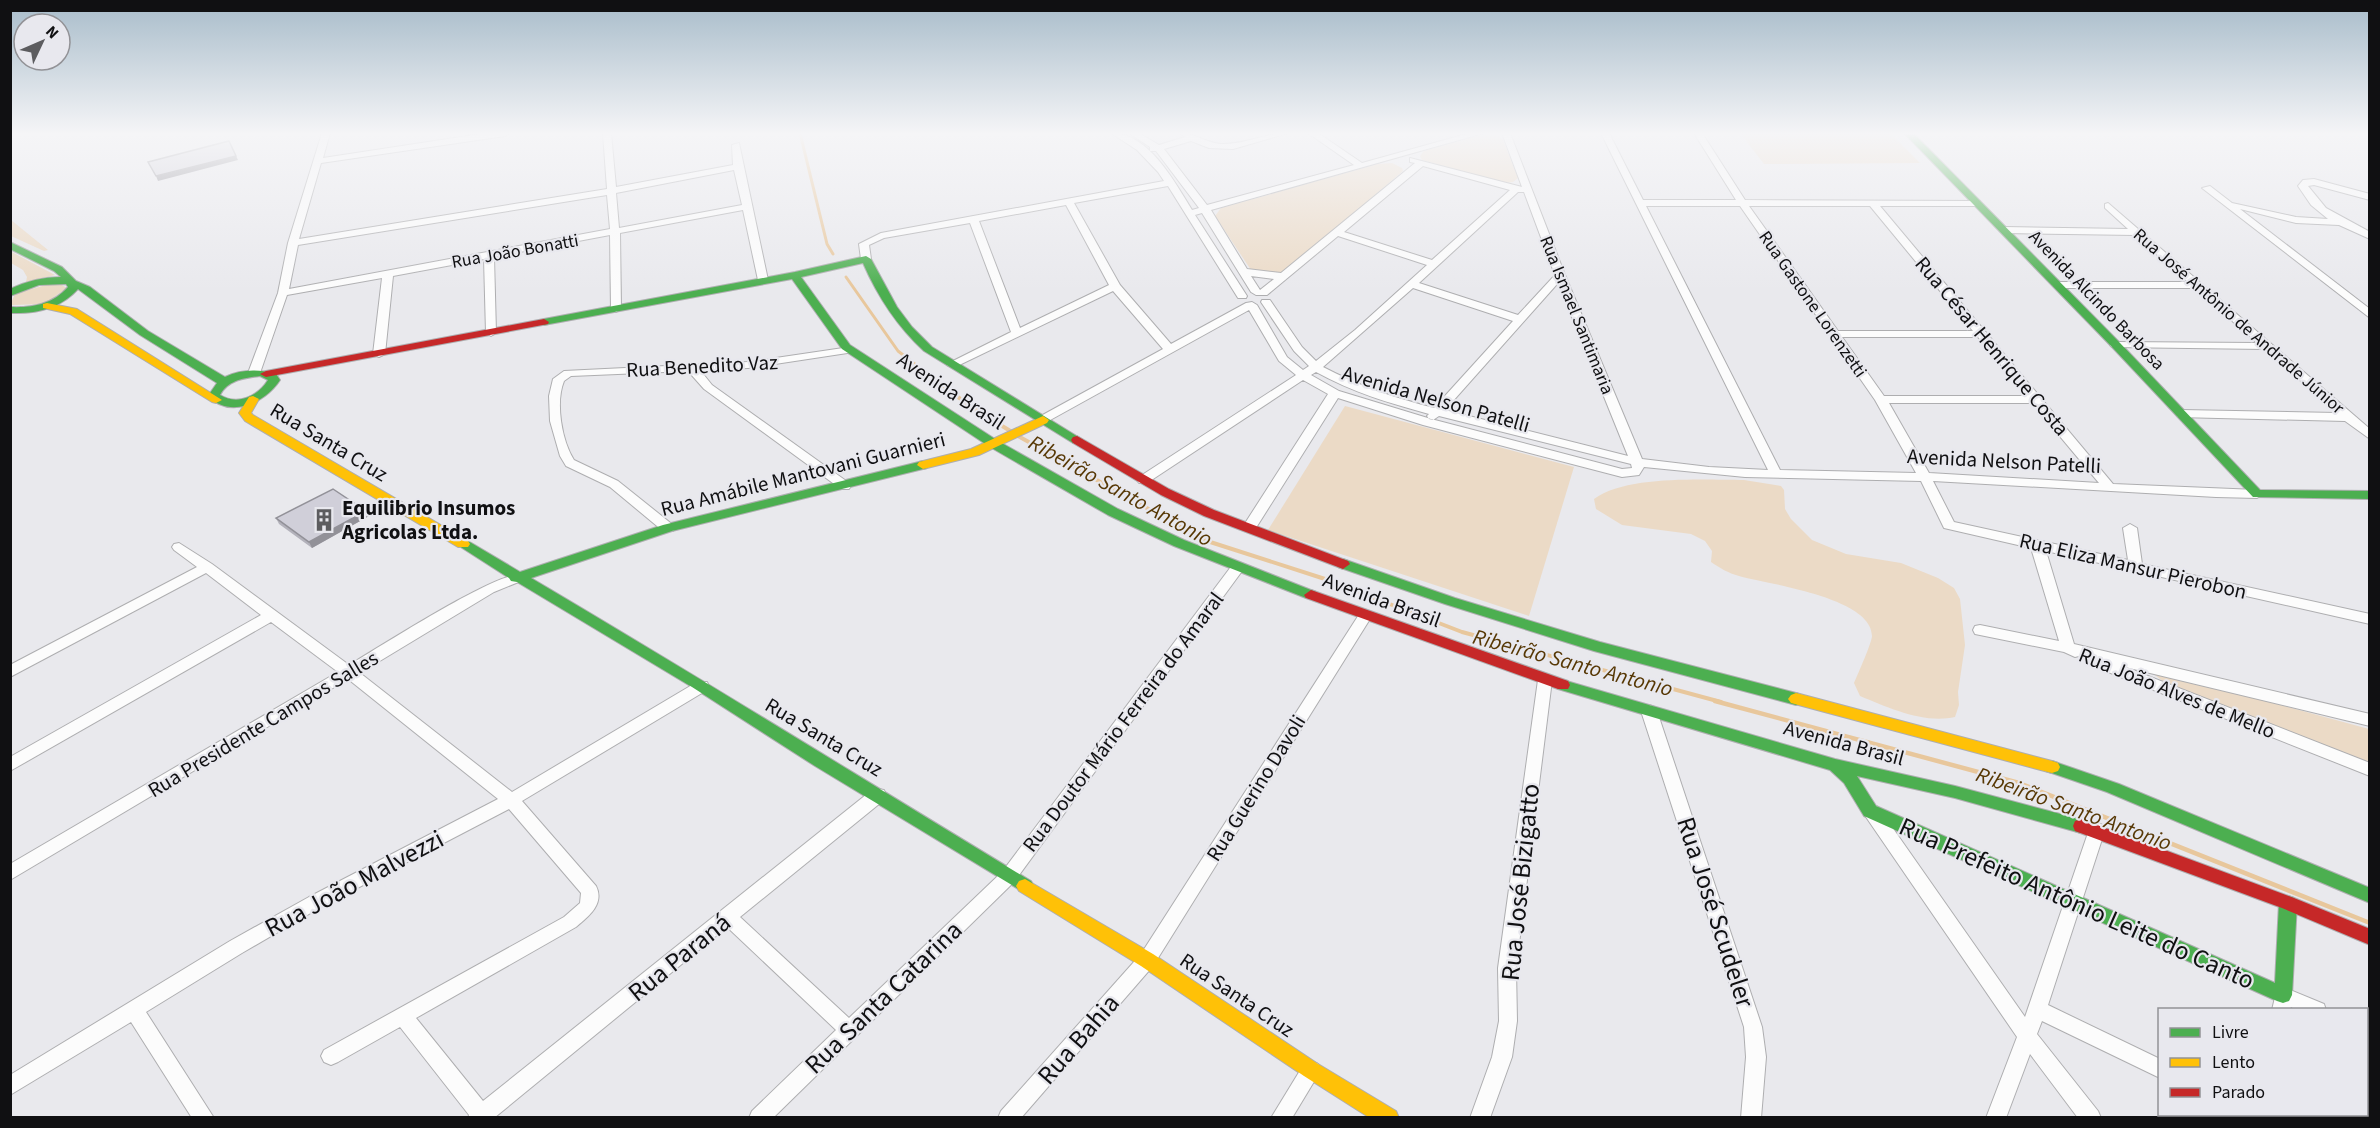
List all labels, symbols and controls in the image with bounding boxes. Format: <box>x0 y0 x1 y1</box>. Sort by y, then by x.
north arrow <box>12 12 72 72</box>
text: N <box>40 21 64 44</box>
street label: Rua José Antônio de Andrade Júnior <box>2128 223 2350 421</box>
street label: Avenida Alcindo Barbosa <box>2023 225 2170 376</box>
street label: Rua Gastone Lorenzetti <box>1753 226 1873 383</box>
street label: Rua João Bonatti <box>450 228 581 275</box>
street label: Rua Ismael Santimaria <box>1533 232 1620 398</box>
street label: Rua César Henrique Costa <box>1908 250 2076 442</box>
street label: Avenida Brasil <box>891 345 1011 437</box>
street label: Rua Benedito Vaz <box>625 347 779 385</box>
street label: Avenida Nelson Patelli <box>1339 358 1533 440</box>
street label: Rua Santa Cruz <box>264 395 394 489</box>
street label: Rua Amábile Mantovani Guarnieri <box>658 424 948 524</box>
water label: Ribeirão Santo Antonio <box>1023 427 1218 555</box>
street label: Avenida Nelson Patelli <box>1906 441 2102 481</box>
place label: Equilibrio Insumos Agricolas Ltda. <box>341 493 515 547</box>
building icon: Equilibrio Insumos Agricolas Ltda. <box>311 507 337 533</box>
street label: Rua Eliza Mansur Pierobon <box>2016 525 2250 607</box>
street label: Avenida Brasil <box>1319 565 1445 635</box>
street label: Rua Doutor Mário Ferreira do Amaral <box>1015 586 1231 858</box>
water label: Ribeirão Santo Antonio <box>1469 621 1676 705</box>
street label: Rua João Alves de Mello <box>2074 640 2280 746</box>
street label: Rua Presidente Campos Salles <box>142 643 384 805</box>
street label: Rua Santa Cruz <box>759 690 889 784</box>
street label: Rua Guerino Davoli <box>1199 709 1313 867</box>
street label: Avenida Brasil <box>1780 713 1908 773</box>
water label: Ribeirão Santo Antonio <box>1971 759 2176 859</box>
street label: Rua José Bizigatto <box>1492 782 1549 982</box>
street label: Rua Prefeito Antônio Leite do Canto <box>1893 808 2260 999</box>
street label: Rua José Scudeler <box>1667 812 1764 1013</box>
street label: Rua João Malvezzi <box>258 821 450 946</box>
street label: Rua Paraná <box>620 904 739 1010</box>
street label: Rua Santa Catarina <box>796 912 971 1082</box>
street label: Rua Santa Cruz <box>1174 946 1300 1045</box>
street label: Rua Bahia <box>1029 986 1128 1093</box>
legend <box>2158 1008 2368 1116</box>
text: Livre <box>2212 1020 2249 1045</box>
text: Lento <box>2212 1050 2255 1075</box>
text: Parado <box>2212 1080 2265 1105</box>

